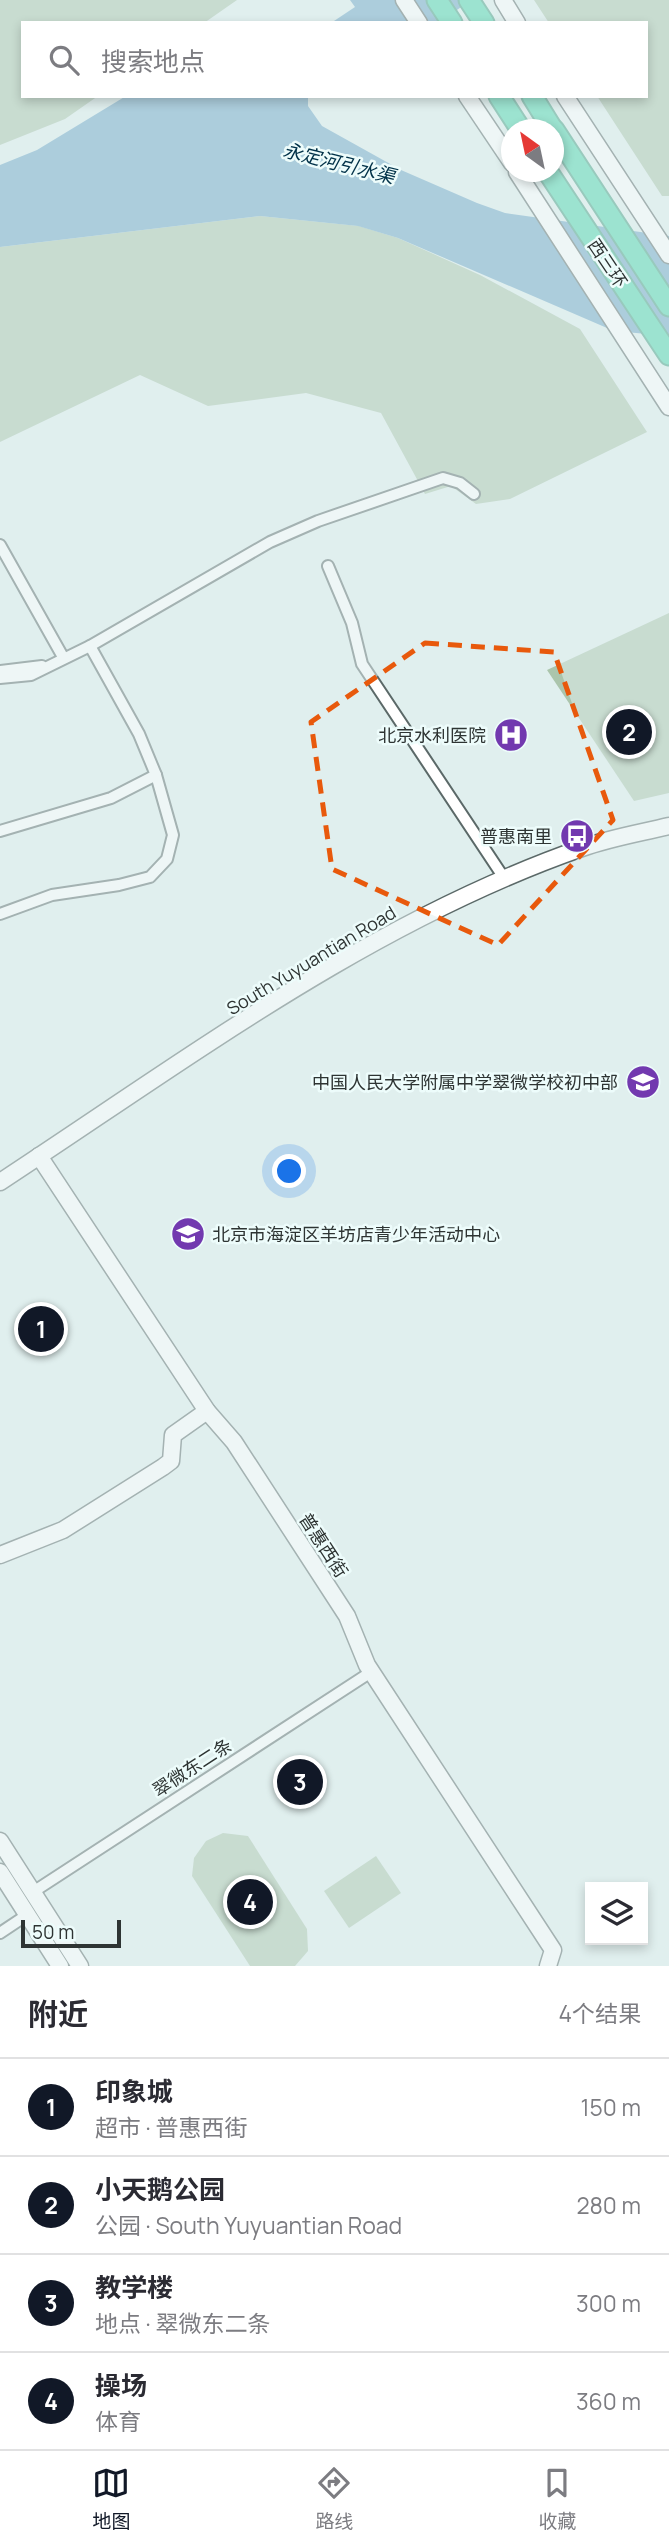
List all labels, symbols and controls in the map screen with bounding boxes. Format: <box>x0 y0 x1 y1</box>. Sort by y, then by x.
search box <box>21 21 648 98</box>
icon: search <box>45 41 83 79</box>
text: 搜索地点 <box>101 43 205 79</box>
north arrow <box>501 119 564 182</box>
water label: 永定河引水渠 <box>281 137 400 190</box>
street label: 西三环 <box>583 234 633 292</box>
pin: 2 <box>606 706 652 758</box>
hospital icon: 北京水利医院 <box>492 716 530 754</box>
place label: 北京水利医院 <box>378 723 486 747</box>
bus stop icon: 普惠南里 <box>558 817 596 855</box>
place label: 普惠南里 <box>480 824 552 848</box>
street label: South Yuyuantian Road <box>222 900 400 1020</box>
school or university icon: 中国人民大学附属中学翠微学校初中部 <box>624 1063 662 1101</box>
place label: 中国人民大学附属中学翠微学校初中部 <box>312 1070 618 1094</box>
your location <box>272 1154 306 1188</box>
school or university icon: 北京市海淀区羊坊店青少年活动中心 <box>169 1215 207 1253</box>
place label: 北京市海淀区羊坊店青少年活动中心 <box>212 1222 500 1246</box>
pin: 1 <box>18 1303 64 1355</box>
street label: 普惠西街 <box>294 1508 354 1582</box>
street label: 翠微东二条 <box>148 1732 236 1802</box>
pin: 3 <box>277 1756 323 1808</box>
pin: 4 <box>227 1876 273 1928</box>
map controls <box>585 1882 648 1945</box>
button: layers <box>585 1882 648 1945</box>
scale bar <box>21 1917 121 1949</box>
text: 50 m <box>32 1919 74 1945</box>
text: 附近 <box>28 1993 88 2034</box>
text: 4个结果 <box>558 1997 641 2029</box>
text: 印象城 <box>95 2073 173 2109</box>
text: 1 <box>46 2091 56 2123</box>
text: 150 m <box>581 2091 641 2123</box>
text: 超市 · 普惠西街 <box>95 2111 247 2143</box>
text: 小天鹅公园 <box>95 2171 225 2207</box>
text: 2 <box>44 2189 58 2221</box>
text: 280 m <box>576 2189 641 2221</box>
text: 公园 · South Yuyuantian Road <box>95 2209 402 2241</box>
text: 教学楼 <box>95 2269 173 2305</box>
text: 3 <box>44 2287 58 2319</box>
text: 300 m <box>576 2287 641 2319</box>
text: 地点 · 翠微东二条 <box>95 2307 270 2339</box>
text: 操场 <box>95 2367 147 2403</box>
text: 4 <box>44 2385 58 2417</box>
text: 360 m <box>576 2385 641 2417</box>
text: 体育 <box>95 2405 141 2437</box>
tab: 地图 <box>92 2464 131 2534</box>
tab: 路线 <box>315 2464 354 2534</box>
tab: 收藏 <box>538 2464 577 2534</box>

